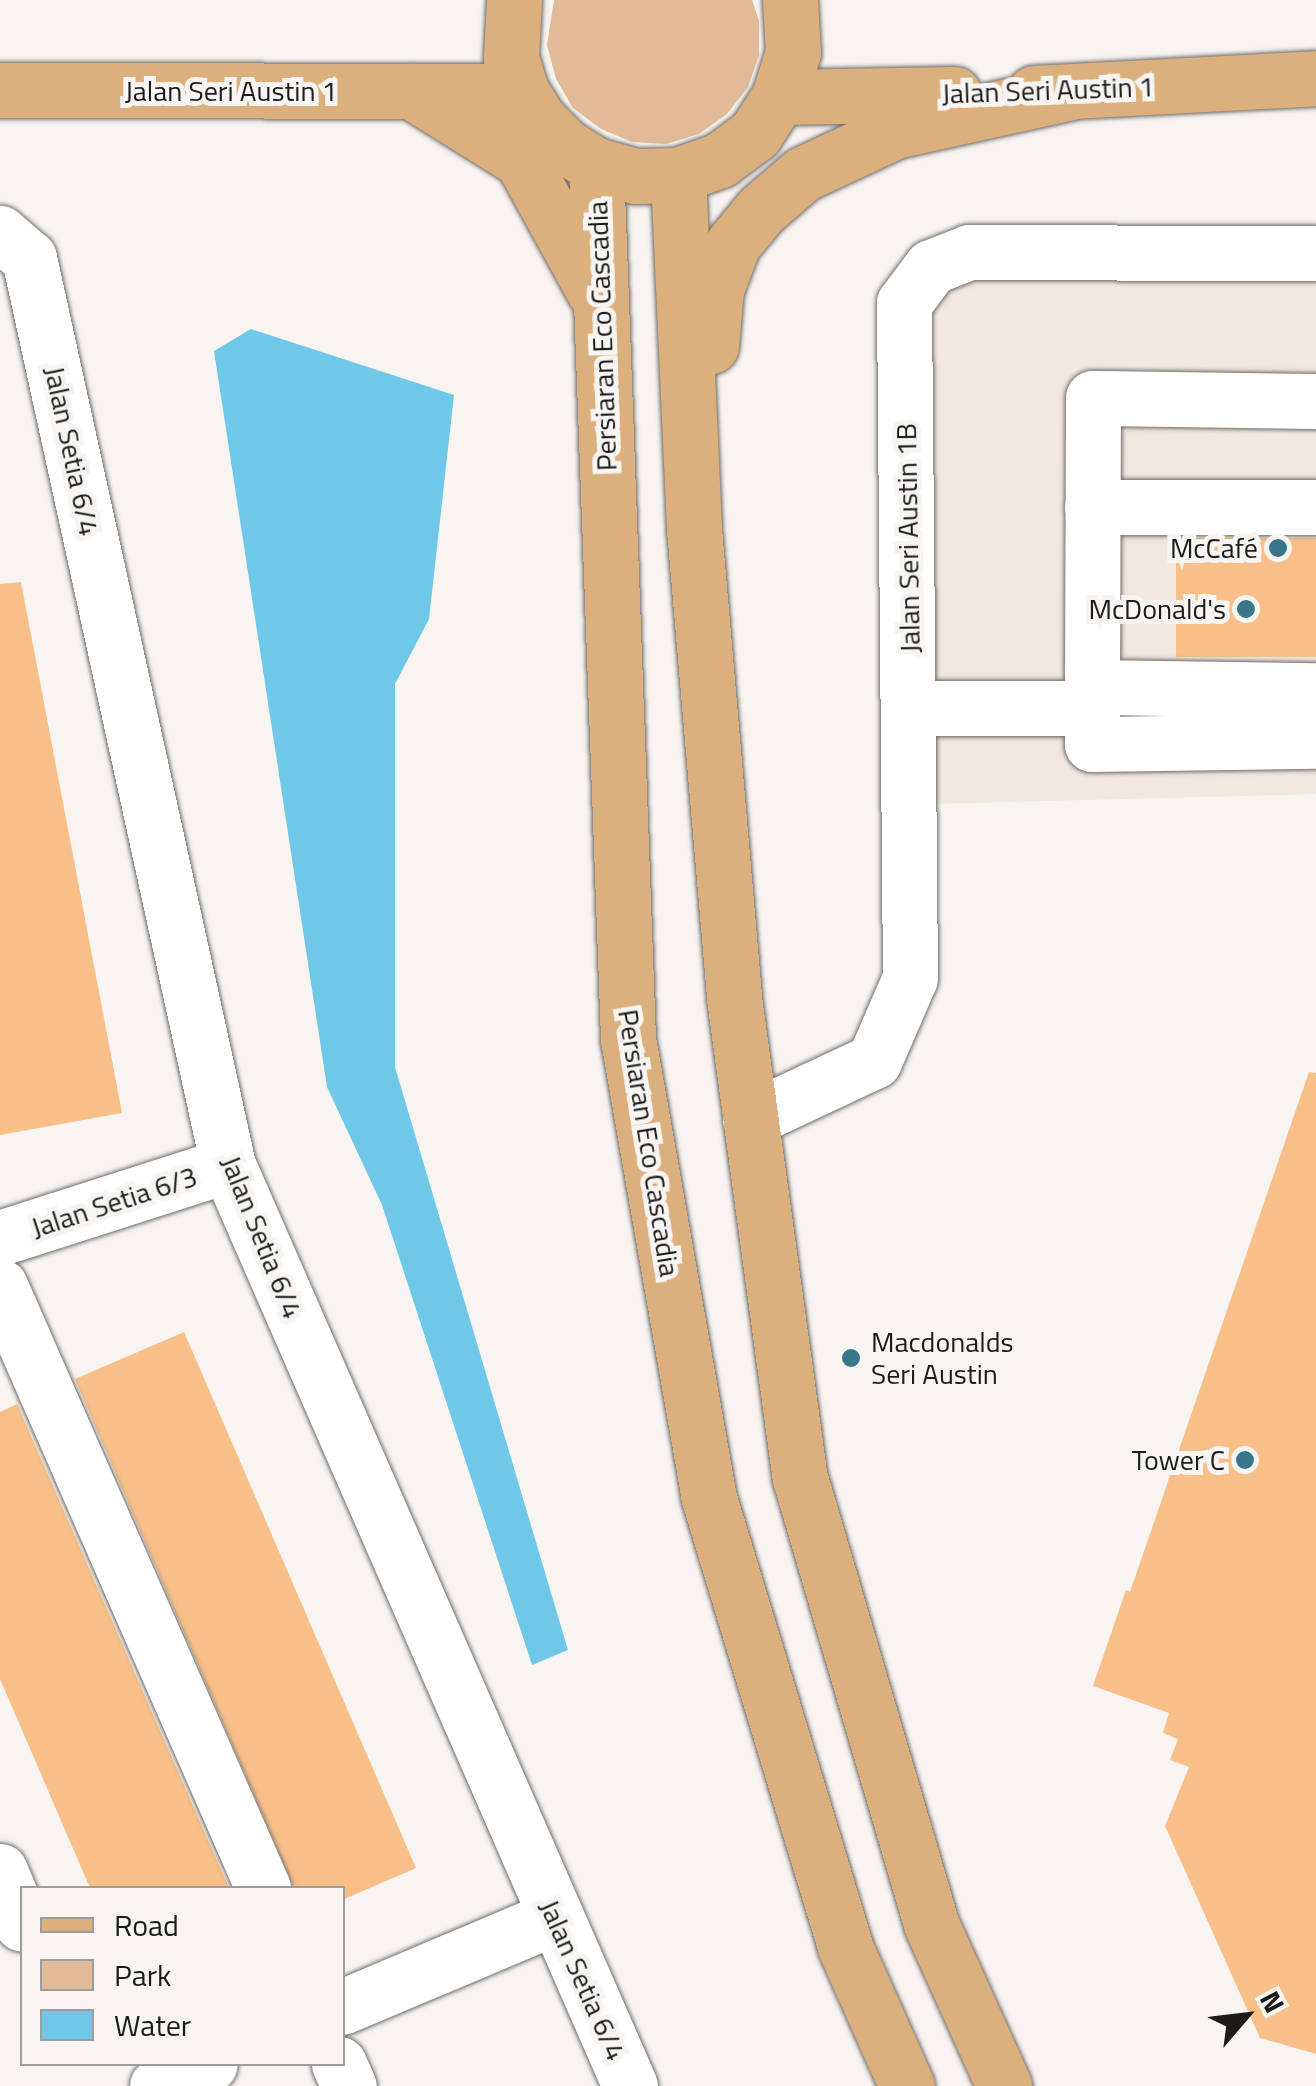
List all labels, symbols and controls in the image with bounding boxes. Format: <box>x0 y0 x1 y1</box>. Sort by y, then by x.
street label: Jalan Seri Austin 1 <box>941 70 1155 110</box>
street label: Jalan Seri Austin 1 <box>125 74 337 108</box>
street label: Persiaran Eco Cascadia <box>580 200 624 472</box>
street label: Jalan Setia 6/4 <box>38 363 106 539</box>
street label: Jalan Seri Austin 1B <box>889 423 927 653</box>
place label: McCafé <box>1170 531 1258 565</box>
marker: McCafé <box>1267 537 1289 559</box>
place label: McDonald's <box>1089 592 1226 626</box>
marker: McDonald's <box>1235 598 1257 620</box>
street label: Persiaran Eco Cascadia <box>611 1007 687 1279</box>
street label: Jalan Setia 6/4 <box>214 1151 310 1323</box>
street label: Jalan Setia 6/3 <box>27 1159 201 1245</box>
place label: Macdonalds Seri Austin <box>871 1325 1014 1391</box>
marker: Macdonalds Seri Austin <box>840 1347 862 1369</box>
place label: Tower C <box>1132 1443 1225 1477</box>
marker: Tower C <box>1234 1449 1256 1471</box>
legend <box>20 1886 345 2066</box>
street label: Jalan Setia 6/4 <box>533 1895 633 2065</box>
text: Road <box>114 1902 179 1948</box>
text: Park <box>114 1952 171 1998</box>
north arrow <box>1196 1966 1296 2066</box>
text: N <box>1249 1983 1296 2020</box>
text: Water <box>114 2002 191 2048</box>

